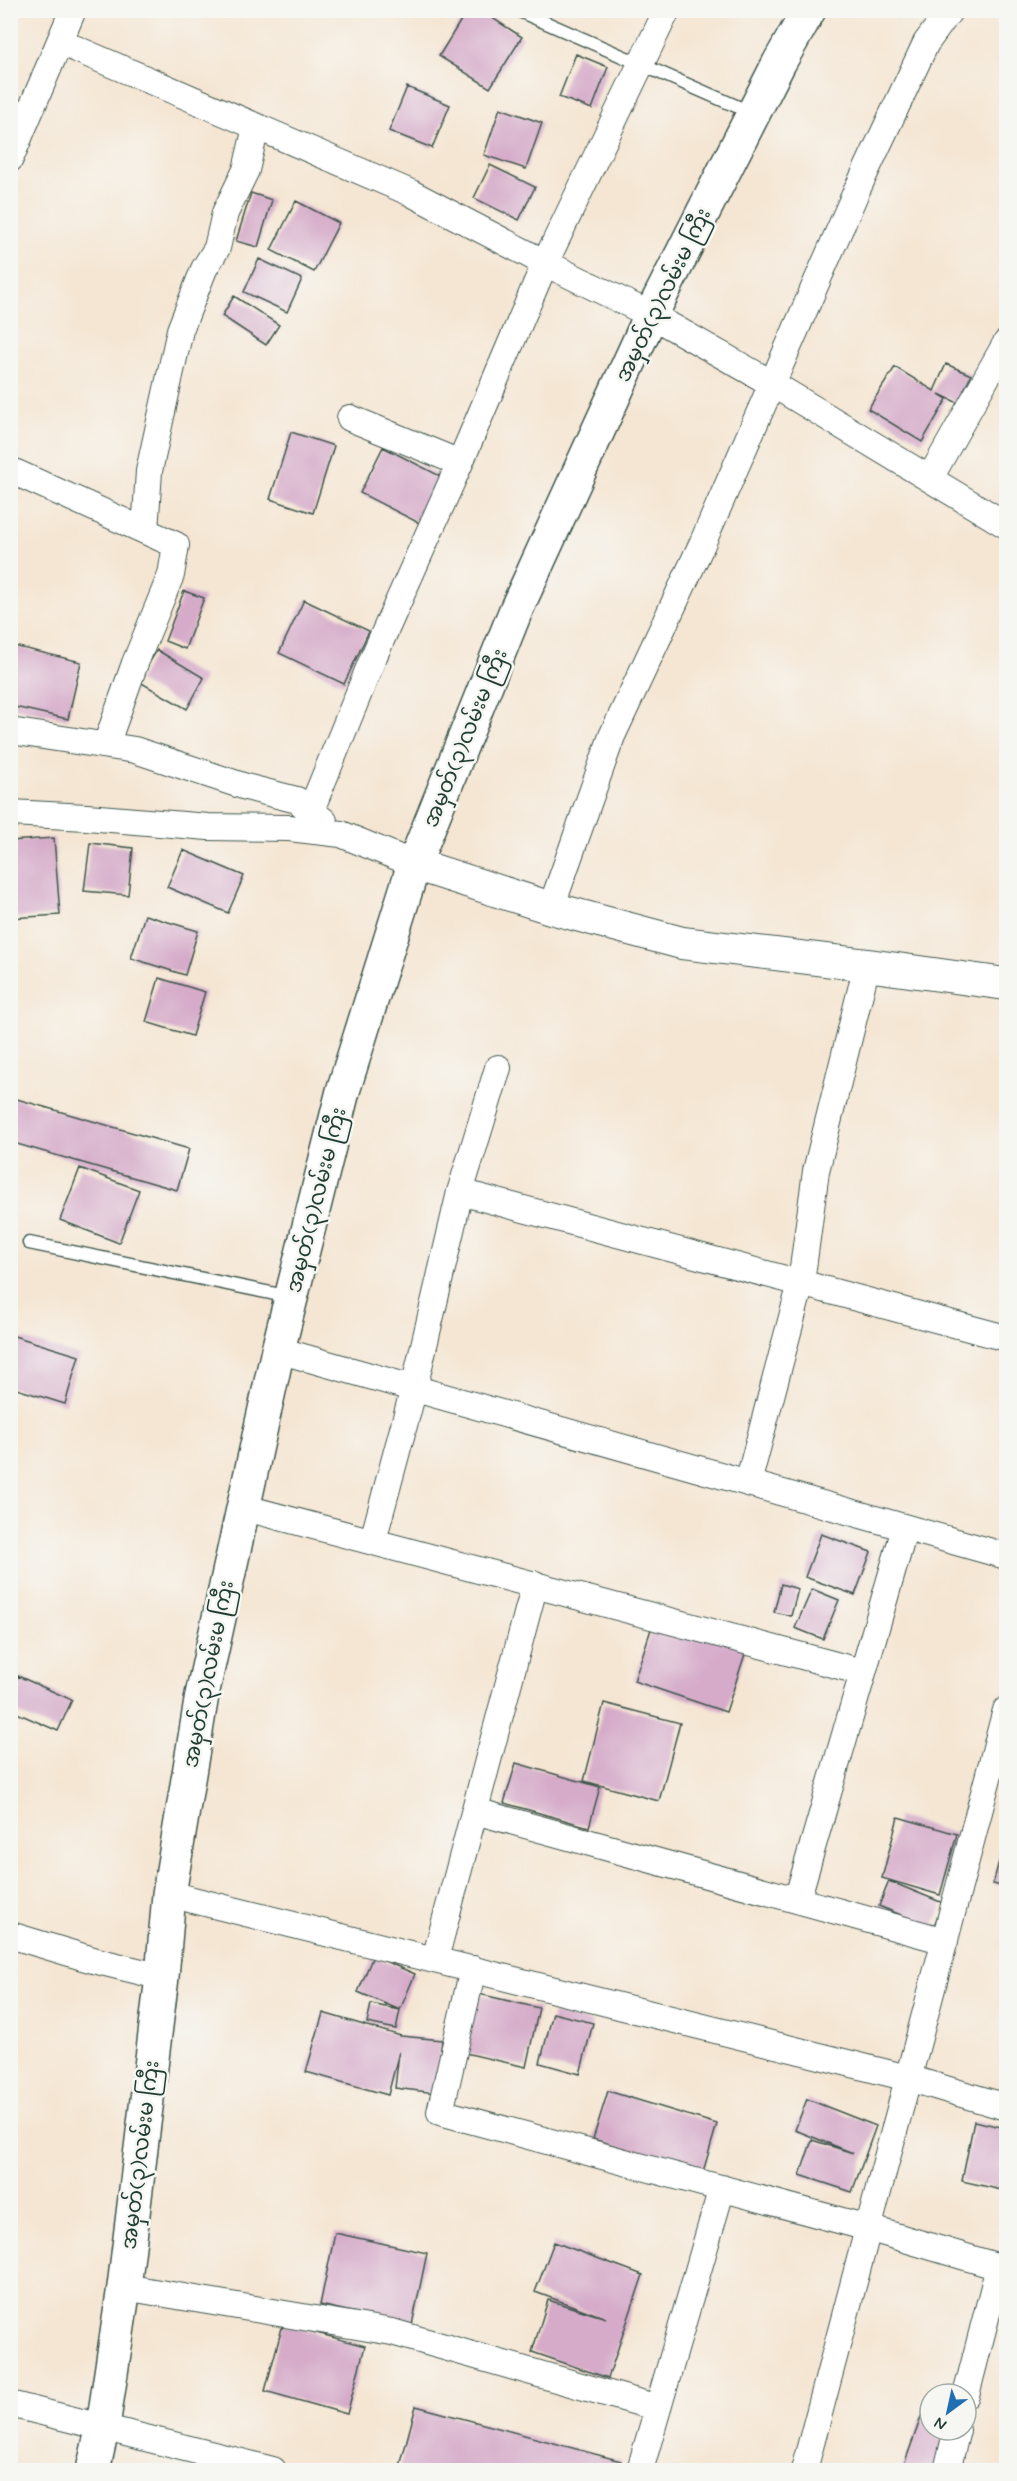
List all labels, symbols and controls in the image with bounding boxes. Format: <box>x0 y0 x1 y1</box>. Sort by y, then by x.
street label: အမှတ်(၃)လမ်းမ ကြီး <box>607 202 720 388</box>
street label: အမှတ်(၃)လမ်းမ ကြီး <box>415 644 516 833</box>
street label: အမှတ်(၃)လမ်းမ ကြီး <box>277 1104 356 1296</box>
street label: အမှတ်(၃)လမ်းမ ကြီး <box>174 1578 243 1771</box>
street label: အမှတ်(၃)လမ်းမ ကြီး <box>113 2059 168 2252</box>
north arrow <box>918 2382 978 2442</box>
text: N <box>930 2412 951 2435</box>

